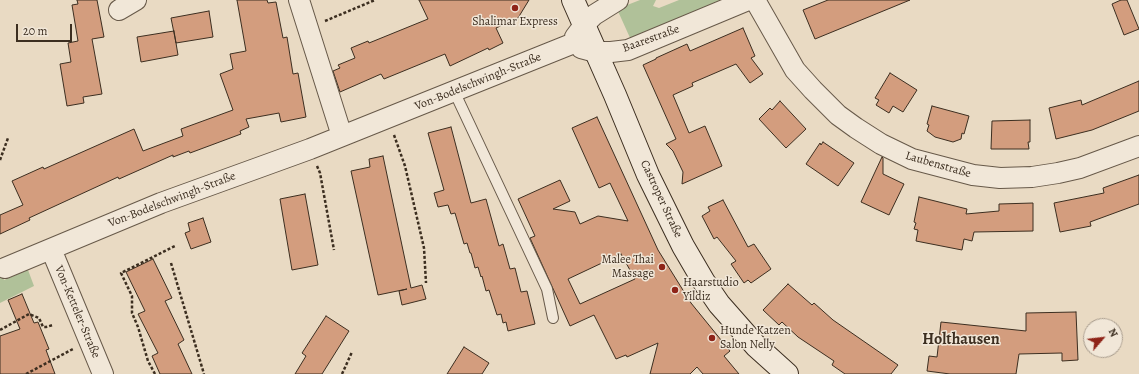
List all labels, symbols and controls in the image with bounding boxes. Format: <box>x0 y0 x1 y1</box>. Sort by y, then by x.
marker: Shalimar Express <box>510 3 520 13</box>
place label: Shalimar Express <box>472 15 558 29</box>
scale bar <box>18 16 74 42</box>
street label: Baarestraße <box>621 22 681 56</box>
text: 20 m <box>23 23 47 39</box>
street label: Von-Bodelschwingh-Straße <box>413 50 543 114</box>
street label: Laubenstraße <box>904 149 972 181</box>
street label: Castroper Straße <box>637 158 685 240</box>
street label: Von-Bodelschwingh-Straße <box>106 169 238 231</box>
place label: Malee Thai Massage <box>601 253 654 281</box>
marker: Malee Thai Massage <box>657 262 667 272</box>
street label: Von-Ketteler-Straße <box>51 264 103 360</box>
place label: Haarstudio Yildiz <box>683 276 739 304</box>
marker: Haarstudio Yildiz <box>670 285 680 295</box>
north arrow <box>1083 318 1123 358</box>
place label: Hunde Katzen Salon Nelly <box>720 324 791 352</box>
text: N <box>1105 326 1122 340</box>
district label: Holthausen <box>922 330 1000 350</box>
marker: Hunde Katzen Salon Nelly <box>707 333 717 343</box>

